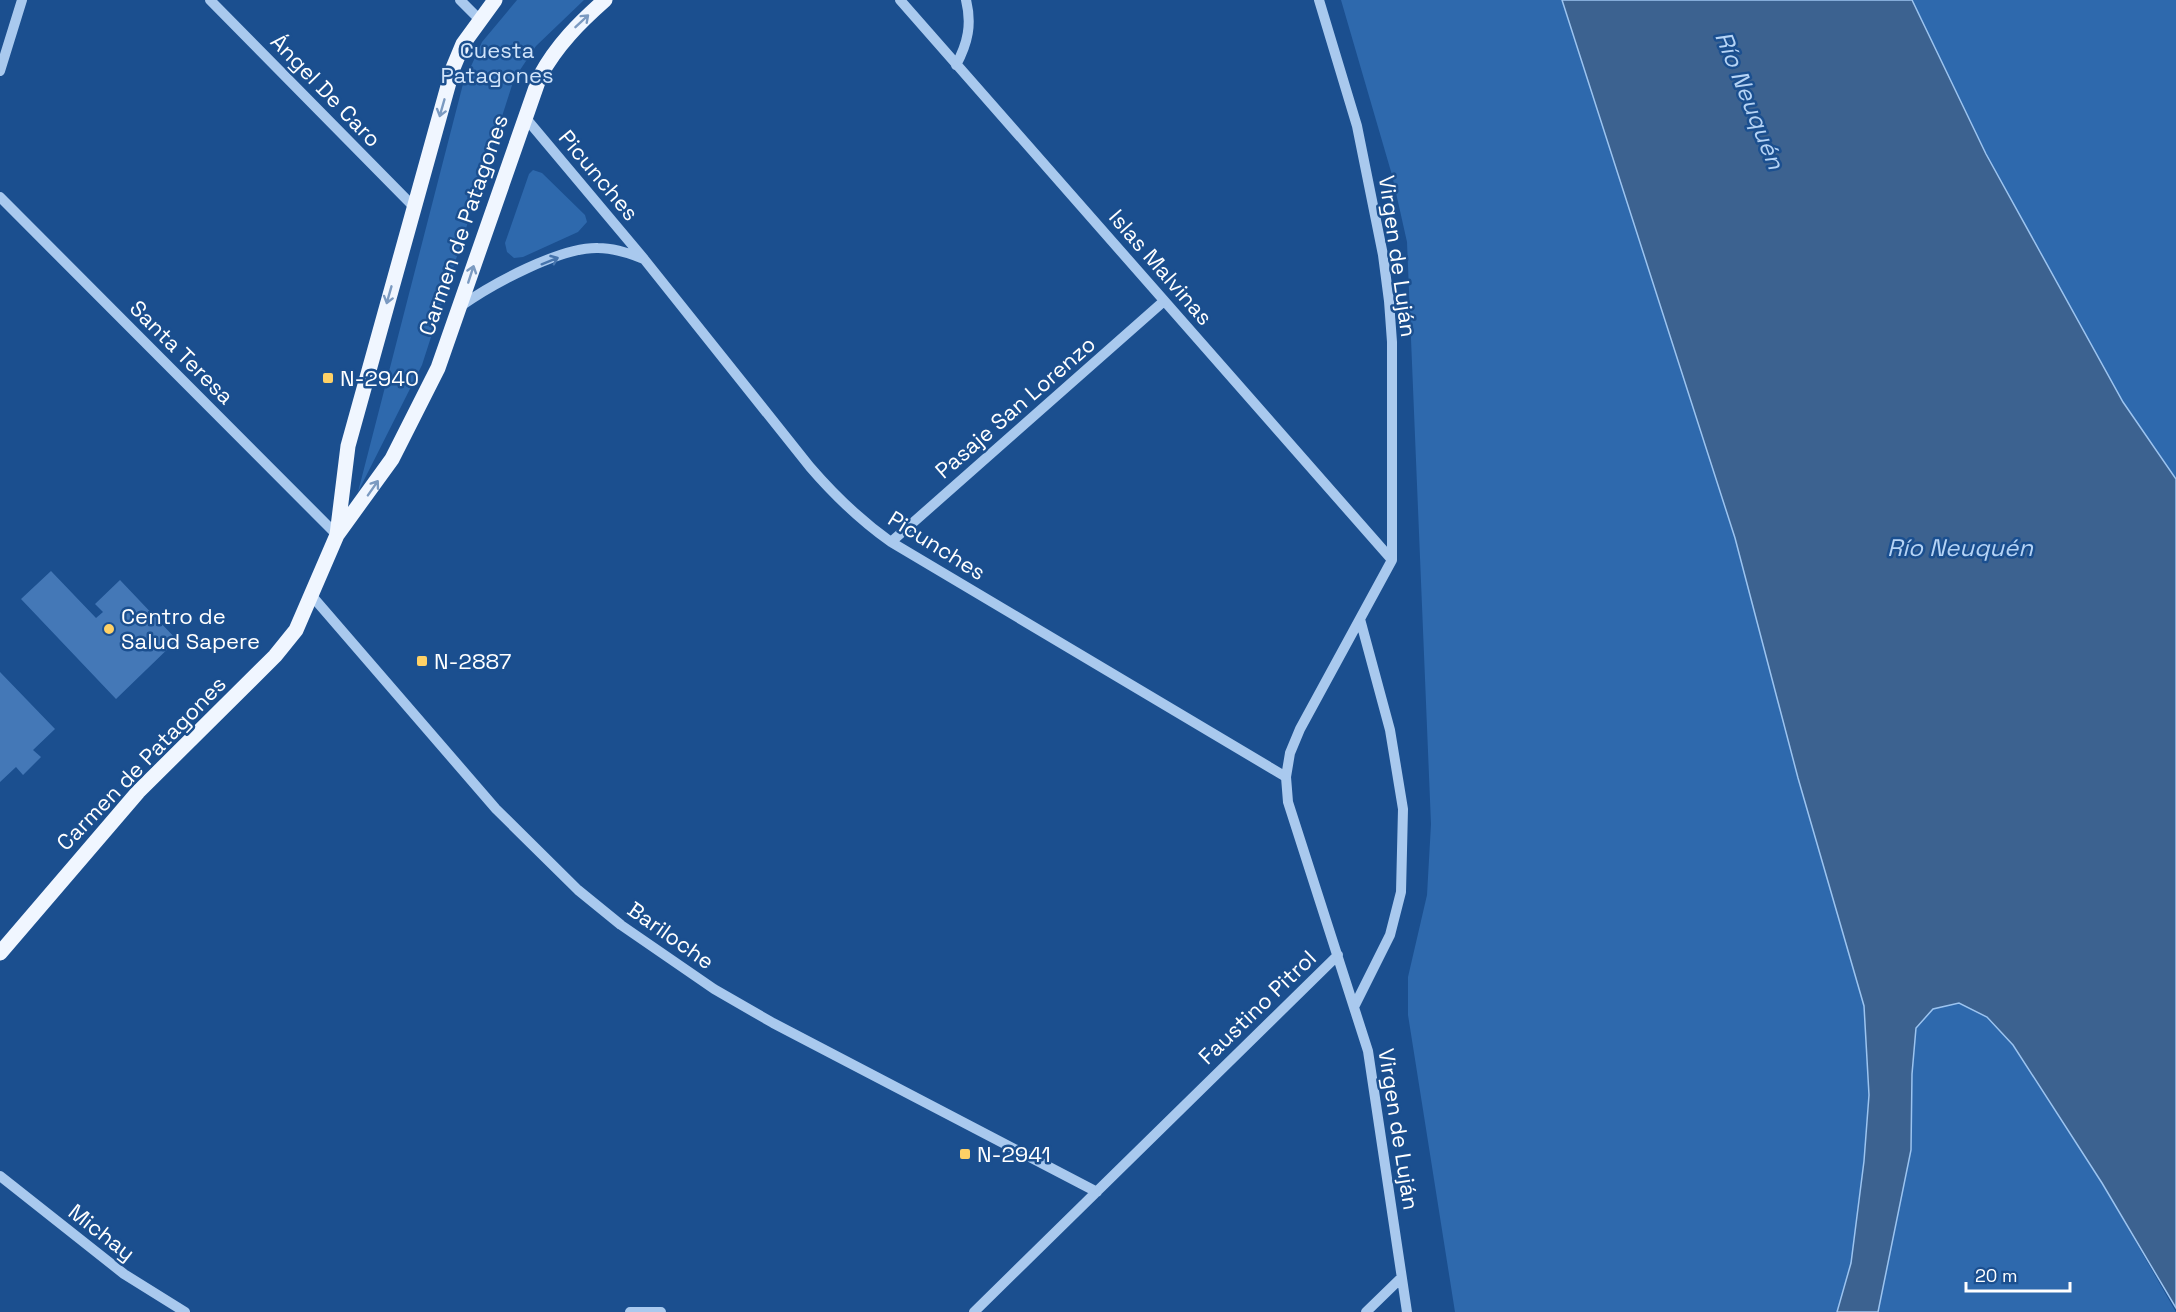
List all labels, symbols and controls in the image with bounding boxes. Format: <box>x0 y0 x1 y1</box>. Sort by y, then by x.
one-way arrow <box>574 14 589 28</box>
street label: Ángel De Caro <box>265 27 387 153</box>
water label: Río Neuquén <box>1708 27 1792 175</box>
park label: Cuesta Patagones <box>440 36 554 89</box>
one-way arrow <box>436 98 447 117</box>
street label: Carmen de Patagones <box>412 111 514 339</box>
street label: Picunches <box>553 124 645 226</box>
street label: Virgen de Luján <box>1373 173 1423 339</box>
street label: Islas Malvinas <box>1103 203 1219 331</box>
one-way arrow <box>540 255 559 266</box>
one-way arrow <box>467 265 478 284</box>
one-way arrow <box>383 285 394 304</box>
street label: Santa Teresa <box>124 294 240 410</box>
street label: Pasaje San Lorenzo <box>929 330 1101 484</box>
place label: N-2940 <box>340 364 419 392</box>
marker: N-2940 <box>321 371 335 385</box>
one-way arrow <box>367 481 379 497</box>
street label: Picunches <box>883 504 991 586</box>
water label: Río Neuquén <box>1887 532 2034 563</box>
place label: Centro de Salud Sapere <box>121 602 260 655</box>
marker: Centro de Salud Sapere <box>102 622 116 636</box>
place label: N-2887 <box>434 647 511 675</box>
marker: N-2887 <box>415 654 429 668</box>
street label: Carmen de Patagones <box>50 670 232 856</box>
street label: Bariloche <box>622 895 720 975</box>
street label: Faustino Pitrol <box>1192 944 1322 1070</box>
street label: Virgen de Luján <box>1372 1046 1426 1212</box>
place label: N-2941 <box>977 1140 1051 1168</box>
marker: N-2941 <box>958 1147 972 1161</box>
street label: Michay <box>63 1197 141 1267</box>
scale bar <box>1966 1255 2070 1293</box>
text: 20 m <box>1975 1264 2018 1287</box>

